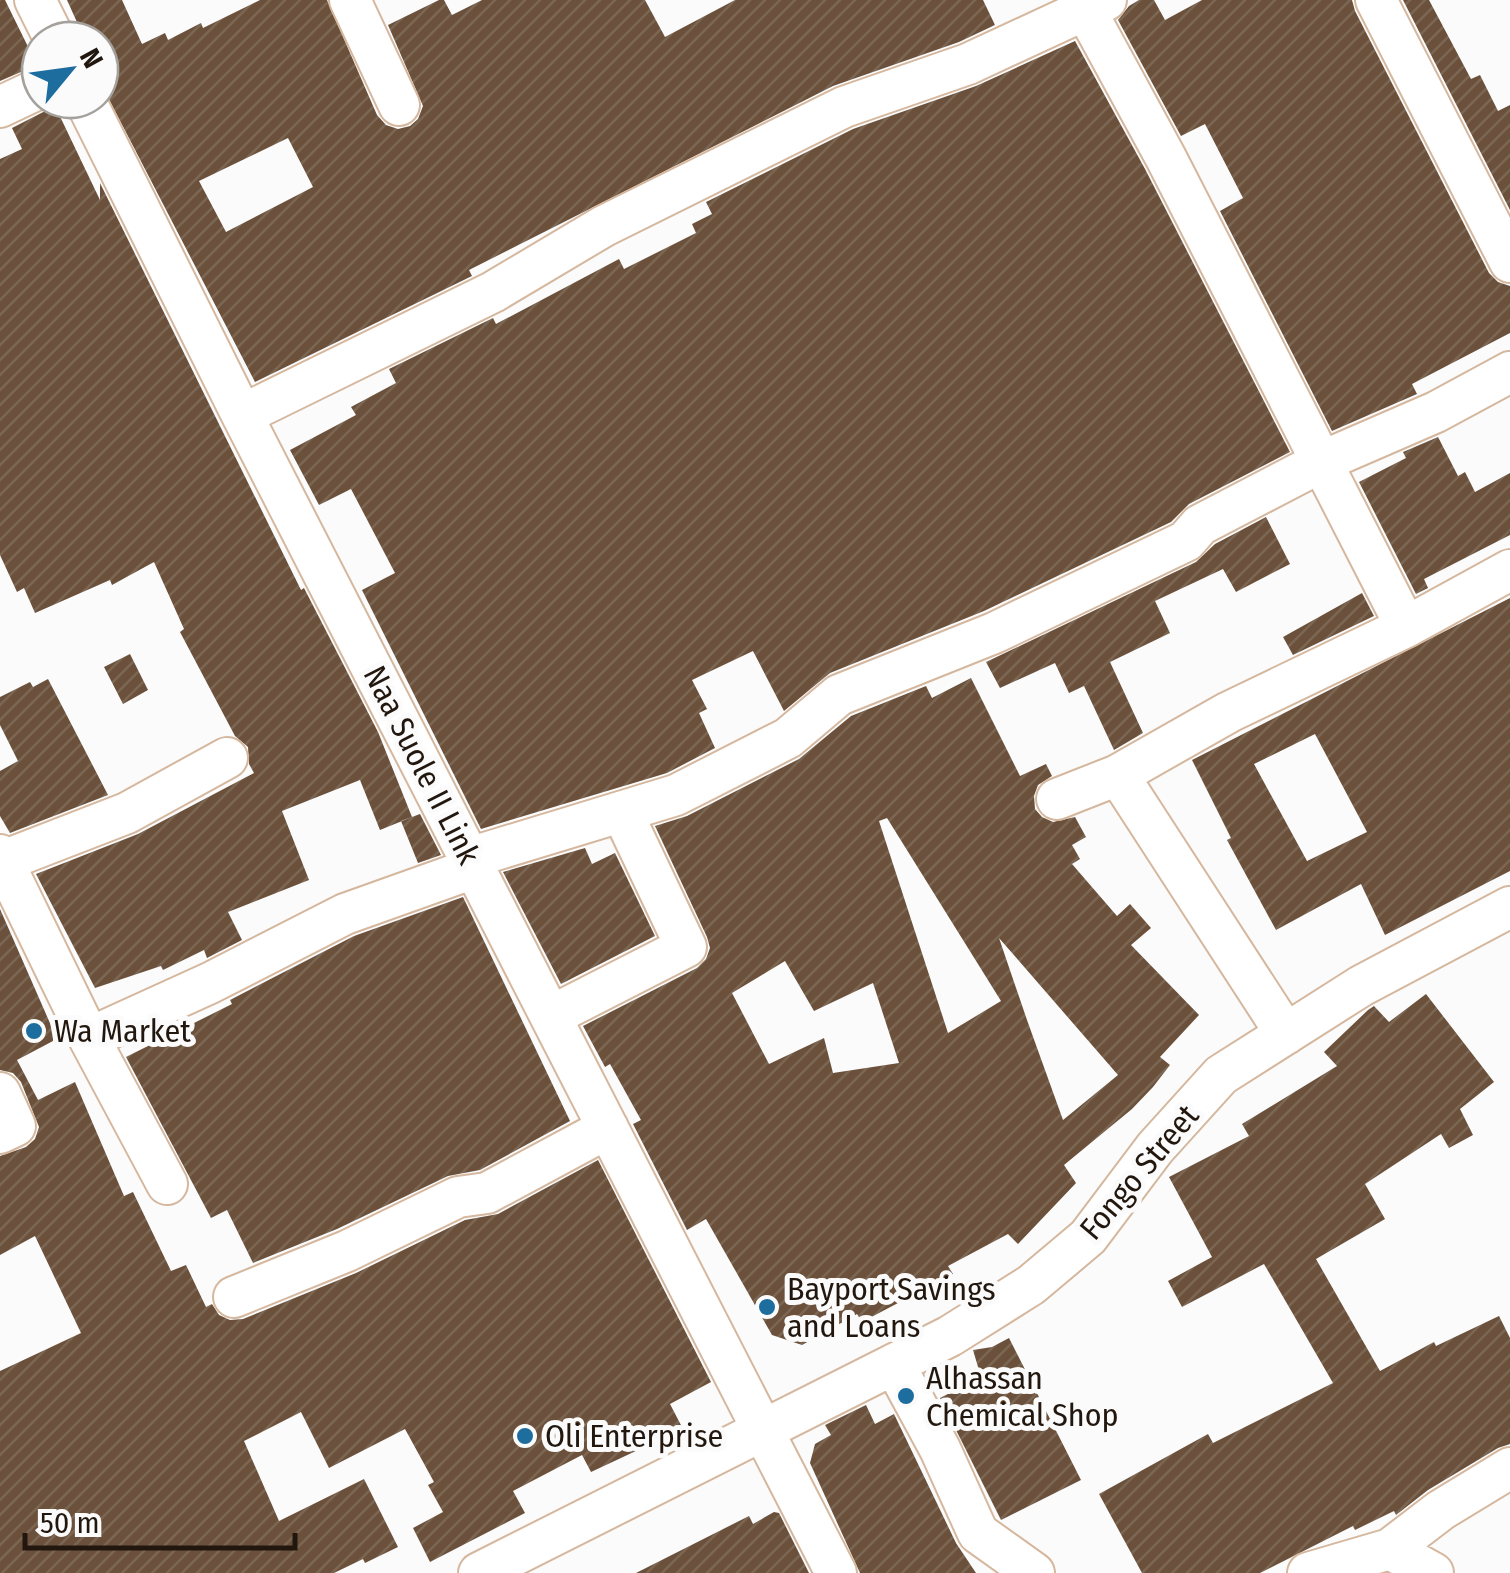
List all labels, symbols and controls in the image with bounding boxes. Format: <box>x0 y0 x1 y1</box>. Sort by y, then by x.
north arrow <box>20 20 120 120</box>
text: N <box>73 43 110 73</box>
street label: Naa Suole II Link <box>356 659 488 871</box>
place label: Wa Market <box>54 1012 191 1050</box>
marker: Wa Market <box>23 1020 45 1042</box>
street label: Fongo Street <box>1072 1097 1207 1247</box>
place label: Bayport Savings and Loans <box>787 1270 996 1345</box>
marker: Bayport Savings and Loans <box>756 1296 778 1318</box>
place label: Alhassan Chemical Shop <box>926 1359 1119 1434</box>
marker: Alhassan Chemical Shop <box>895 1385 917 1407</box>
place label: Oli Enterprise <box>545 1417 723 1455</box>
marker: Oli Enterprise <box>514 1425 536 1447</box>
scale bar <box>25 1488 295 1550</box>
text: 50 m <box>40 1505 100 1541</box>

